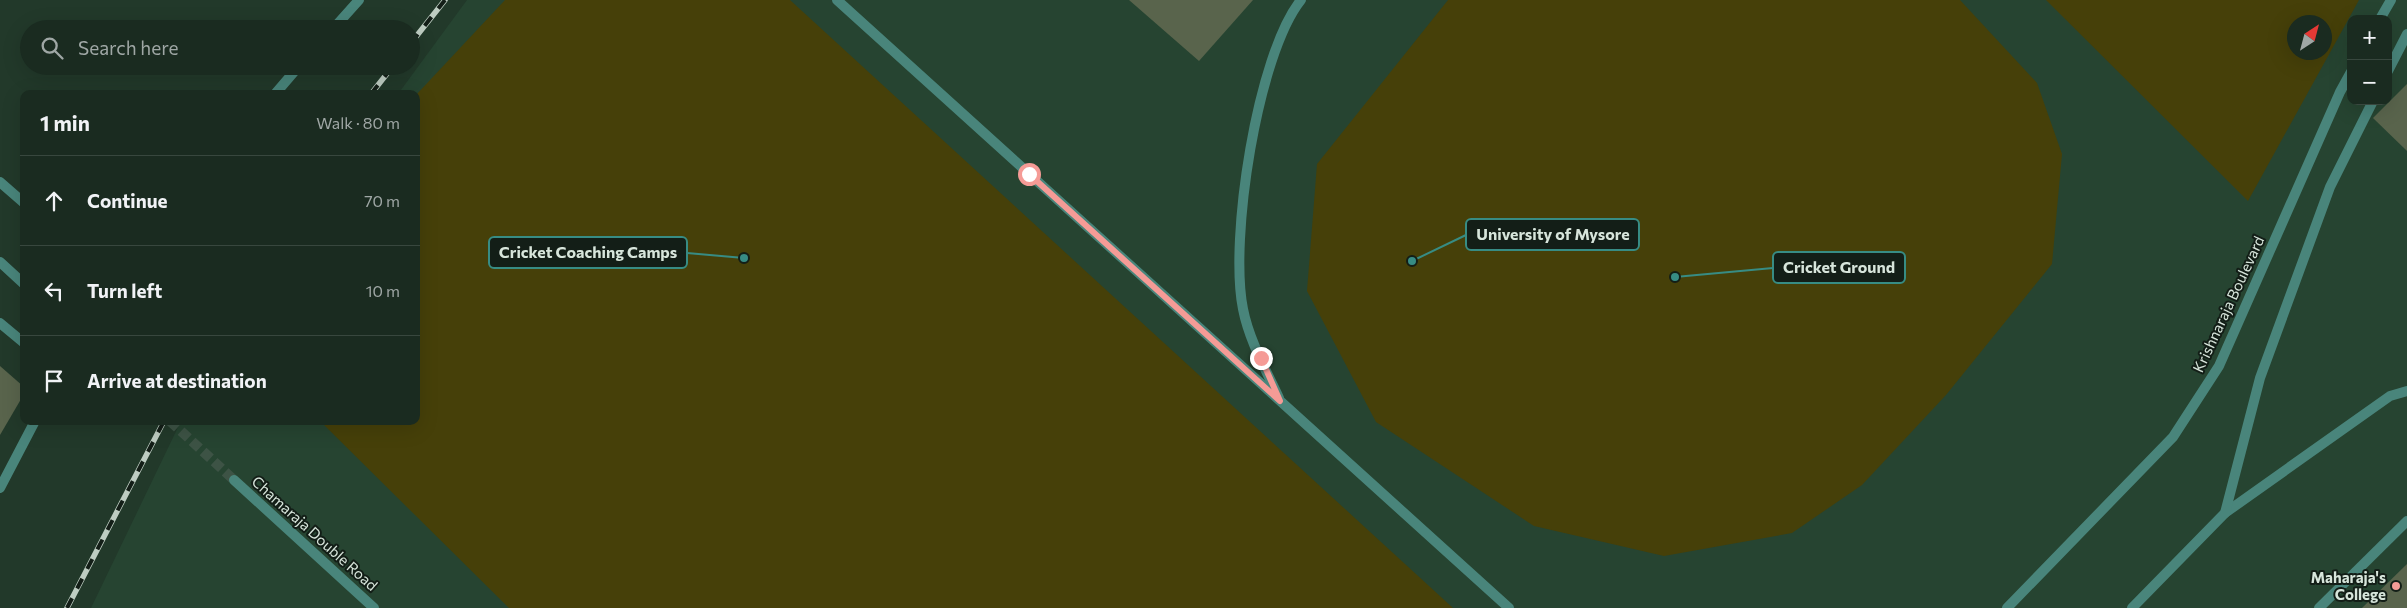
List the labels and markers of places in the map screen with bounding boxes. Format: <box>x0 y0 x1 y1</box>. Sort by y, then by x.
callout: University of Mysore <box>1466 219 1639 250</box>
callout: Cricket Coaching Camps <box>489 237 687 268</box>
callout: Cricket Ground <box>1773 252 1905 283</box>
place label: Maharaja's College <box>2311 568 2386 603</box>
marker: Maharaja's College <box>2390 580 2402 592</box>

